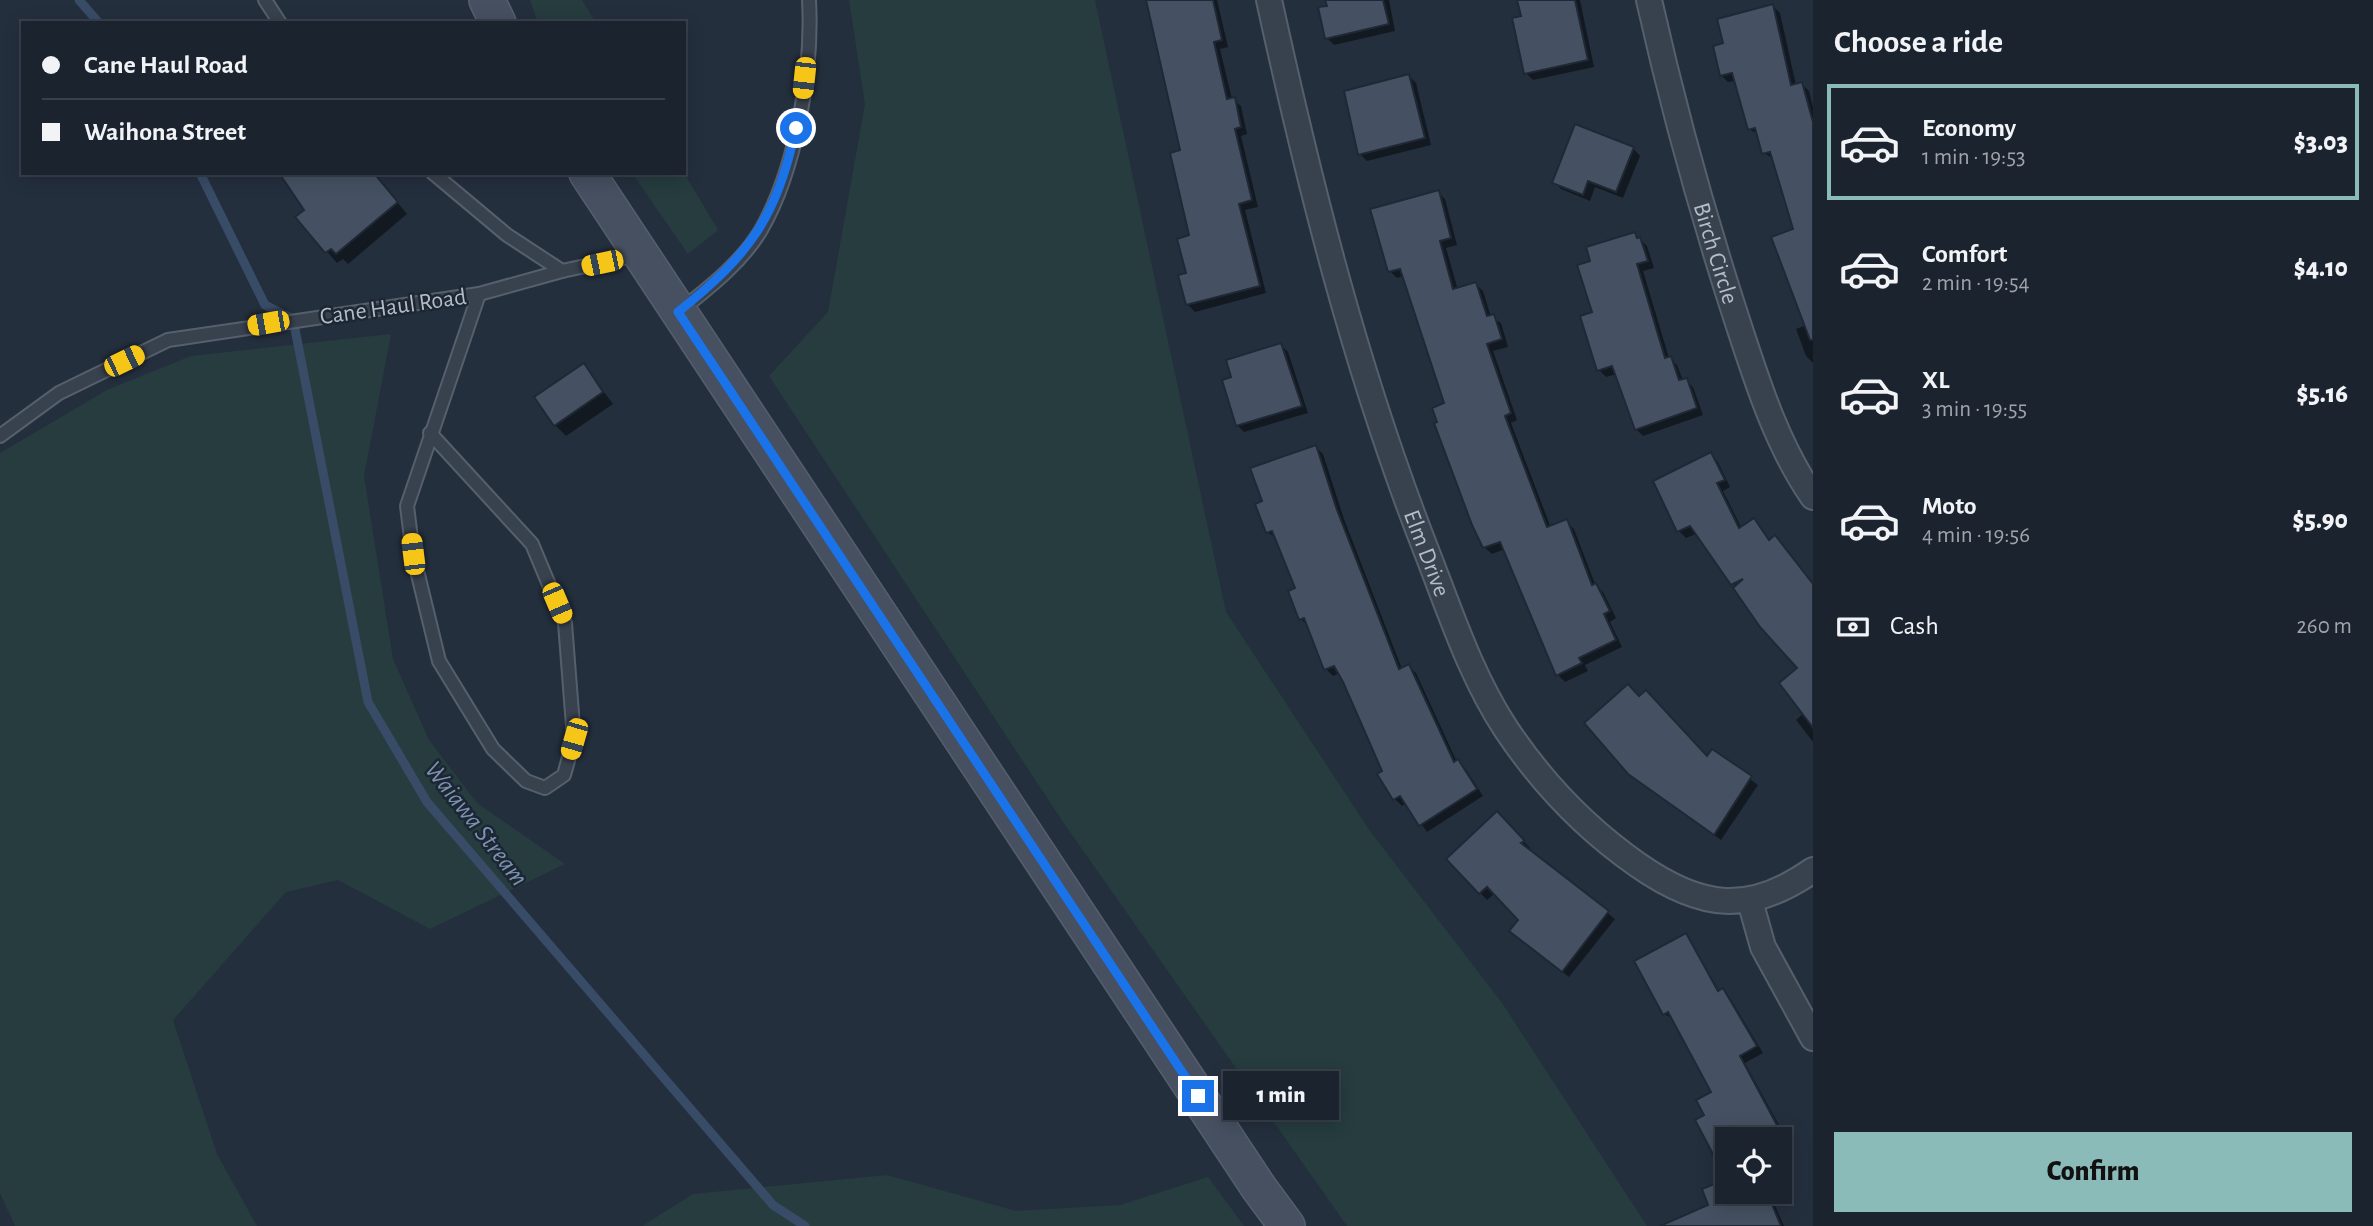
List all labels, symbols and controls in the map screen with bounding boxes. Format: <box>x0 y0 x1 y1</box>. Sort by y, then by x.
text: Choose a ride <box>1834 26 2003 58</box>
text: Cane Haul Road <box>84 52 248 78</box>
car <box>792 56 817 100</box>
icon: car <box>1838 111 1901 174</box>
route start <box>780 112 812 144</box>
text: Economy <box>1922 115 2016 141</box>
text: Waihona Street <box>84 119 246 145</box>
text: $3.03 <box>2294 129 2348 155</box>
text: 1 min · 19:53 <box>1922 146 2025 169</box>
street label: Birch Circle <box>1689 200 1742 307</box>
icon: car <box>1838 237 1901 300</box>
text: Comfort <box>1922 241 2007 267</box>
car <box>580 248 625 278</box>
text: $4.10 <box>2294 255 2348 281</box>
text: 2 min · 19:54 <box>1922 272 2030 295</box>
street label: Cane Haul Road <box>318 285 468 329</box>
car <box>246 309 291 337</box>
car <box>101 342 148 380</box>
icon: car <box>1838 363 1901 426</box>
text: XL <box>1922 367 1949 393</box>
text: $5.16 <box>2296 381 2348 407</box>
text: 3 min · 19:55 <box>1922 398 2027 421</box>
icon: car <box>1838 489 1901 552</box>
text: Moto <box>1922 493 1977 519</box>
street label: Elm Drive <box>1399 507 1454 600</box>
text: $5.90 <box>2293 507 2348 533</box>
text: 4 min · 19:56 <box>1922 524 2030 547</box>
car <box>401 532 426 576</box>
car <box>540 580 575 626</box>
icon: cash <box>1834 608 1872 646</box>
text: Cash <box>1890 613 1939 639</box>
text: 260 m <box>2296 615 2352 638</box>
car <box>559 716 590 762</box>
water label: Waiawa Stream <box>420 757 533 891</box>
callout: 1 min <box>1222 1072 1338 1120</box>
route end <box>1182 1080 1214 1112</box>
text: 1 min <box>1257 1084 1305 1107</box>
map controls <box>1715 1127 1792 1204</box>
button: locate <box>1715 1127 1792 1204</box>
button: Confirm <box>1834 1132 2352 1212</box>

